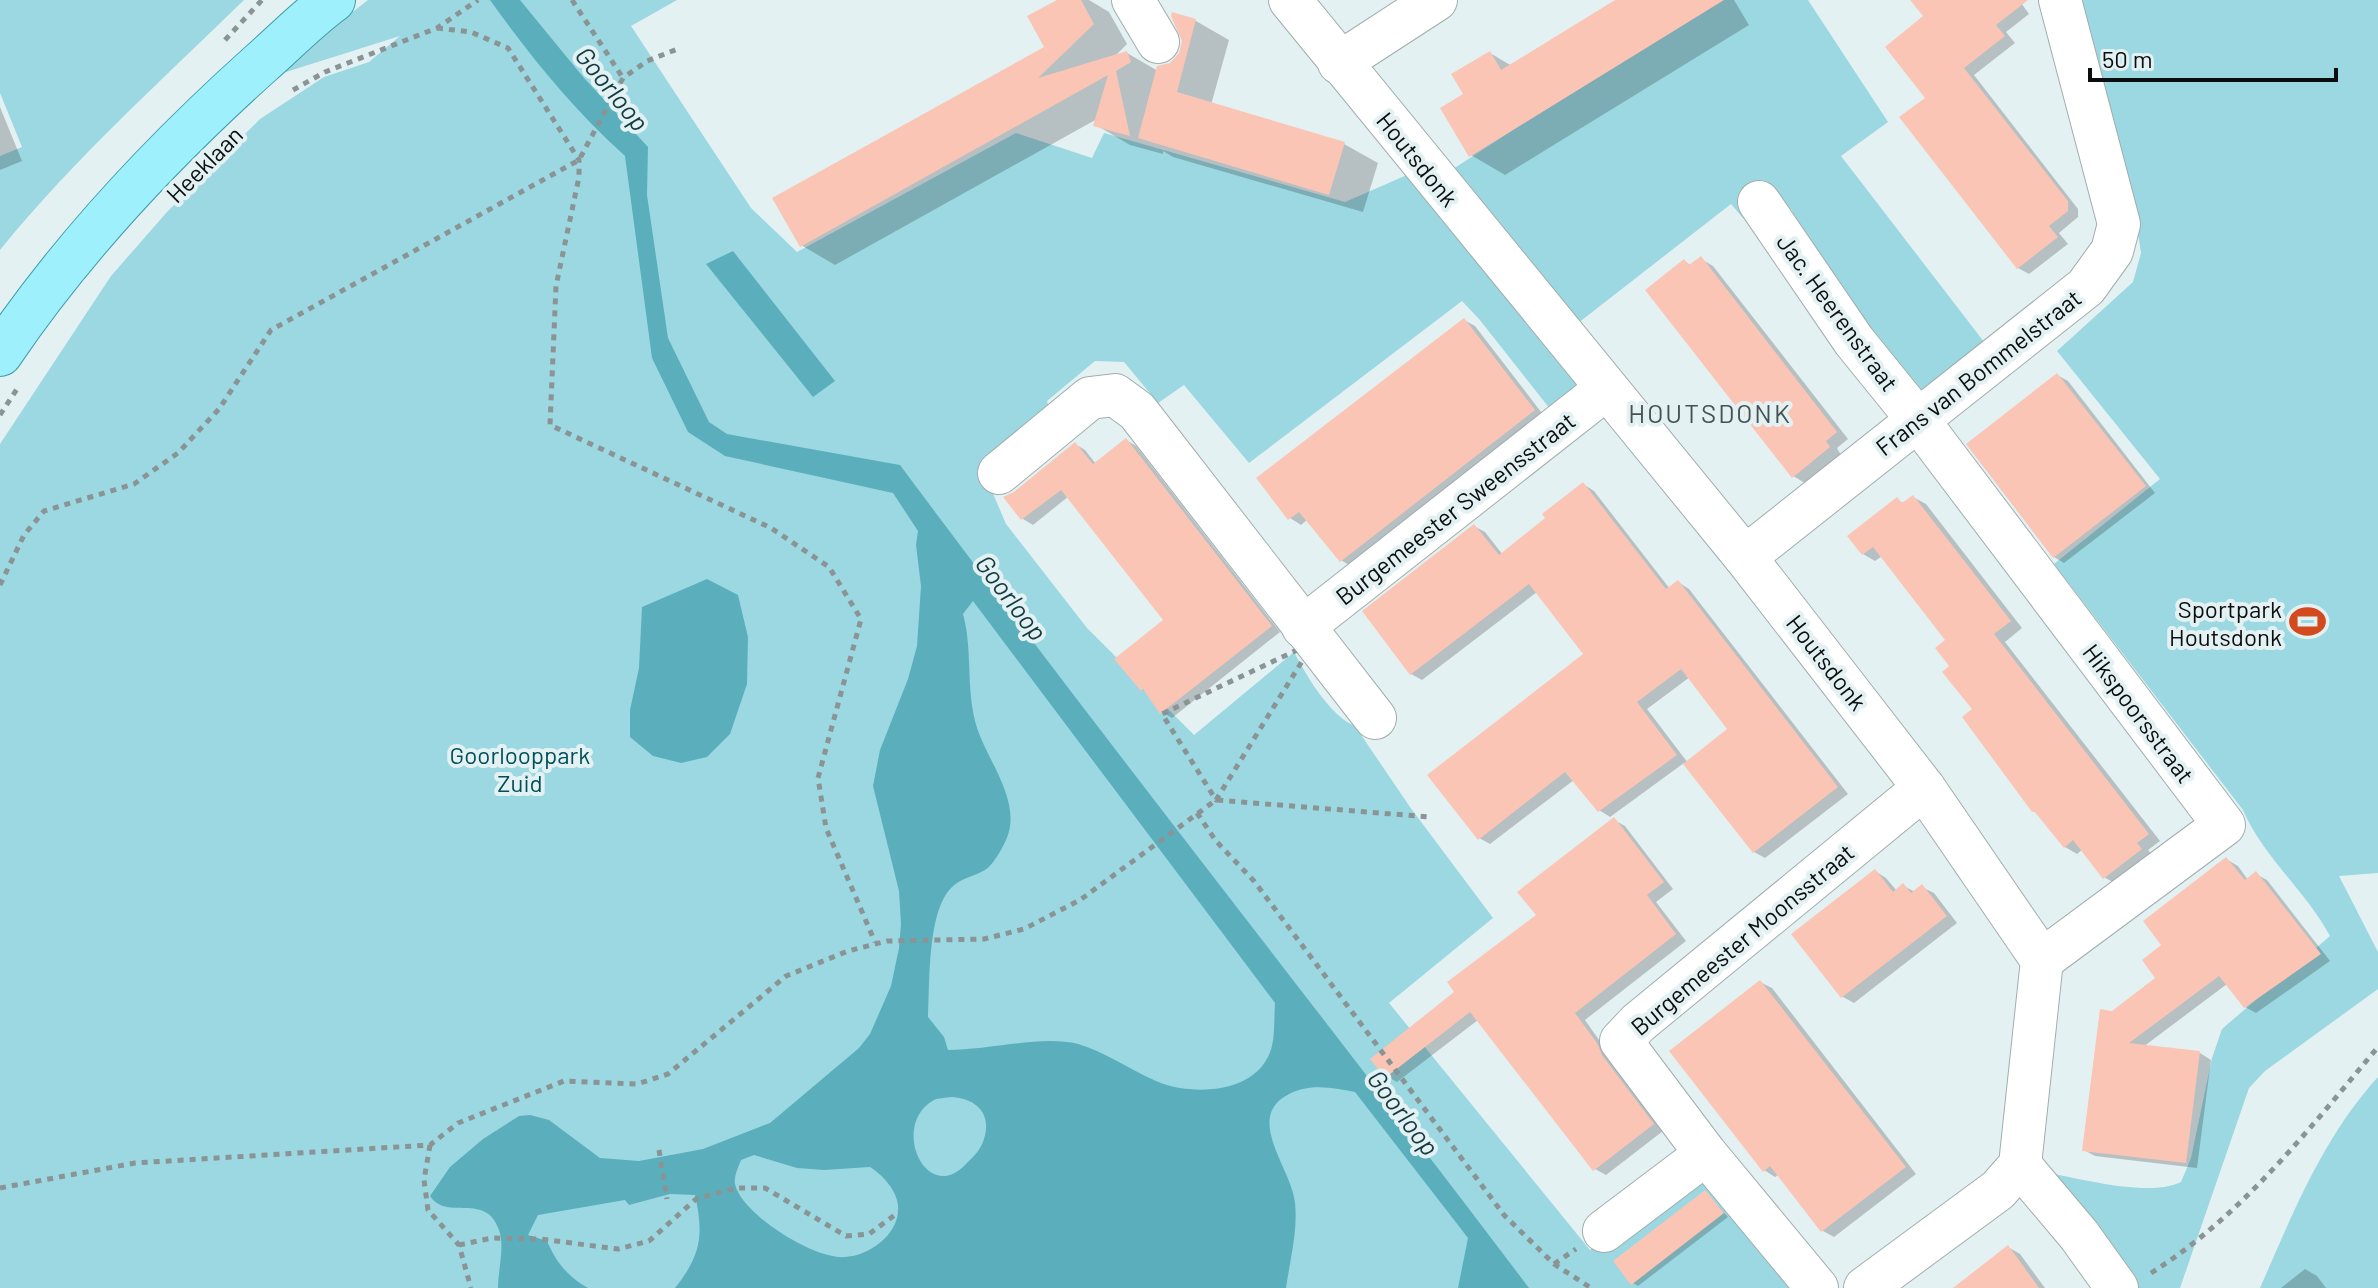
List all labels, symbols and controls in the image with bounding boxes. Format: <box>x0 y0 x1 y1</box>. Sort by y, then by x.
scale bar <box>2090 32 2336 82</box>
water label: Goorloop <box>570 40 656 136</box>
text: 50 m <box>2102 44 2153 73</box>
street label: Houtsdonk <box>1371 106 1465 212</box>
street label: Heeklaan <box>160 120 248 208</box>
street label: Jac. Heerenstraat <box>1771 228 1905 396</box>
street label: Frans van Bommelstraat <box>1869 283 2087 461</box>
district label: HOUTSDONK <box>1628 397 1792 428</box>
street label: Burgemeester Sweensstraat <box>1330 406 1580 610</box>
water label: Goorloop <box>970 548 1054 646</box>
place label: Sportpark Houtsdonk <box>2169 594 2282 651</box>
sports icon: Sportpark Houtsdonk <box>2289 603 2327 641</box>
street label: Houtsdonk <box>1781 609 1873 715</box>
street label: Hikspoorsstraat <box>2077 638 2201 788</box>
park label: Goorlooppark Zuid <box>450 740 590 797</box>
street label: Burgemeester Moonsstraat <box>1624 837 1860 1041</box>
water label: Goorloop <box>1362 1063 1446 1161</box>

